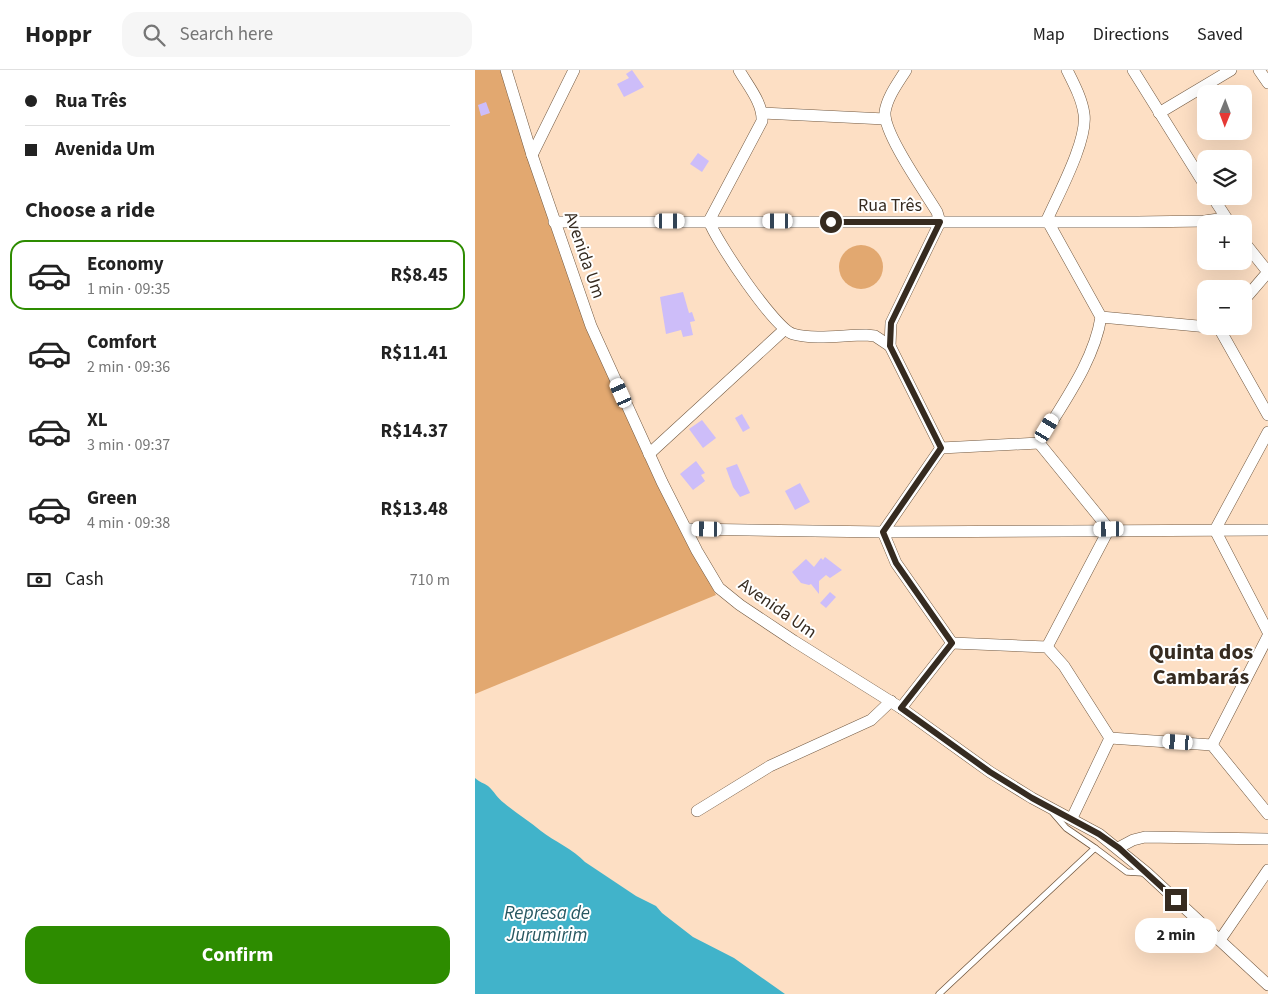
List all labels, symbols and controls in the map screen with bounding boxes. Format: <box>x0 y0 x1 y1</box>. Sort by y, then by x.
search box <box>122 12 472 57</box>
text: Hoppr <box>25 17 92 52</box>
icon: search <box>140 21 168 49</box>
text: Search here <box>180 21 273 48</box>
text: Map <box>1033 22 1065 47</box>
text: Directions <box>1093 22 1169 47</box>
text: Saved <box>1197 22 1243 47</box>
north arrow <box>1197 85 1253 140</box>
map controls <box>1197 85 1252 335</box>
text: Rua Três <box>55 88 127 115</box>
text: Avenida Um <box>55 136 155 163</box>
button: layers <box>1197 150 1252 205</box>
street label: Rua Três <box>858 193 922 218</box>
text: Choose a ride <box>25 194 155 226</box>
street label: Avenida Um <box>558 208 611 302</box>
route start <box>820 211 842 233</box>
car <box>655 214 685 229</box>
car <box>763 214 793 229</box>
button: + <box>1197 215 1252 270</box>
text: Economy <box>87 251 164 278</box>
icon: car <box>27 253 72 298</box>
text: R$8.45 <box>391 262 448 289</box>
text: 1 min · 09:35 <box>87 278 170 300</box>
button: − <box>1197 280 1252 335</box>
text: Comfort <box>87 329 157 356</box>
icon: car <box>27 331 72 376</box>
text: R$11.41 <box>380 340 448 367</box>
text: 2 min · 09:36 <box>87 356 170 378</box>
car <box>608 376 633 410</box>
text: XL <box>87 407 108 434</box>
icon: car <box>27 409 72 454</box>
car <box>1032 411 1061 445</box>
text: R$14.37 <box>380 418 448 445</box>
text: 3 min · 09:37 <box>87 434 170 456</box>
text: Green <box>87 485 137 512</box>
icon: car <box>27 487 72 532</box>
text: R$13.48 <box>380 496 448 523</box>
text: 4 min · 09:38 <box>87 512 170 534</box>
car <box>691 521 722 537</box>
car <box>1093 521 1124 537</box>
icon: cash <box>25 566 53 594</box>
text: Cash <box>65 566 104 593</box>
text: 710 m <box>410 569 450 591</box>
street label: Avenida Um <box>734 572 822 645</box>
district label: Quinta dos Cambarás <box>1149 636 1254 693</box>
car <box>1162 733 1193 751</box>
route end <box>1165 889 1187 911</box>
water label: Represa de Jurumirim <box>504 900 590 949</box>
callout: 2 min <box>1135 918 1217 952</box>
text: 2 min <box>1157 924 1195 946</box>
button: Confirm <box>25 926 450 984</box>

